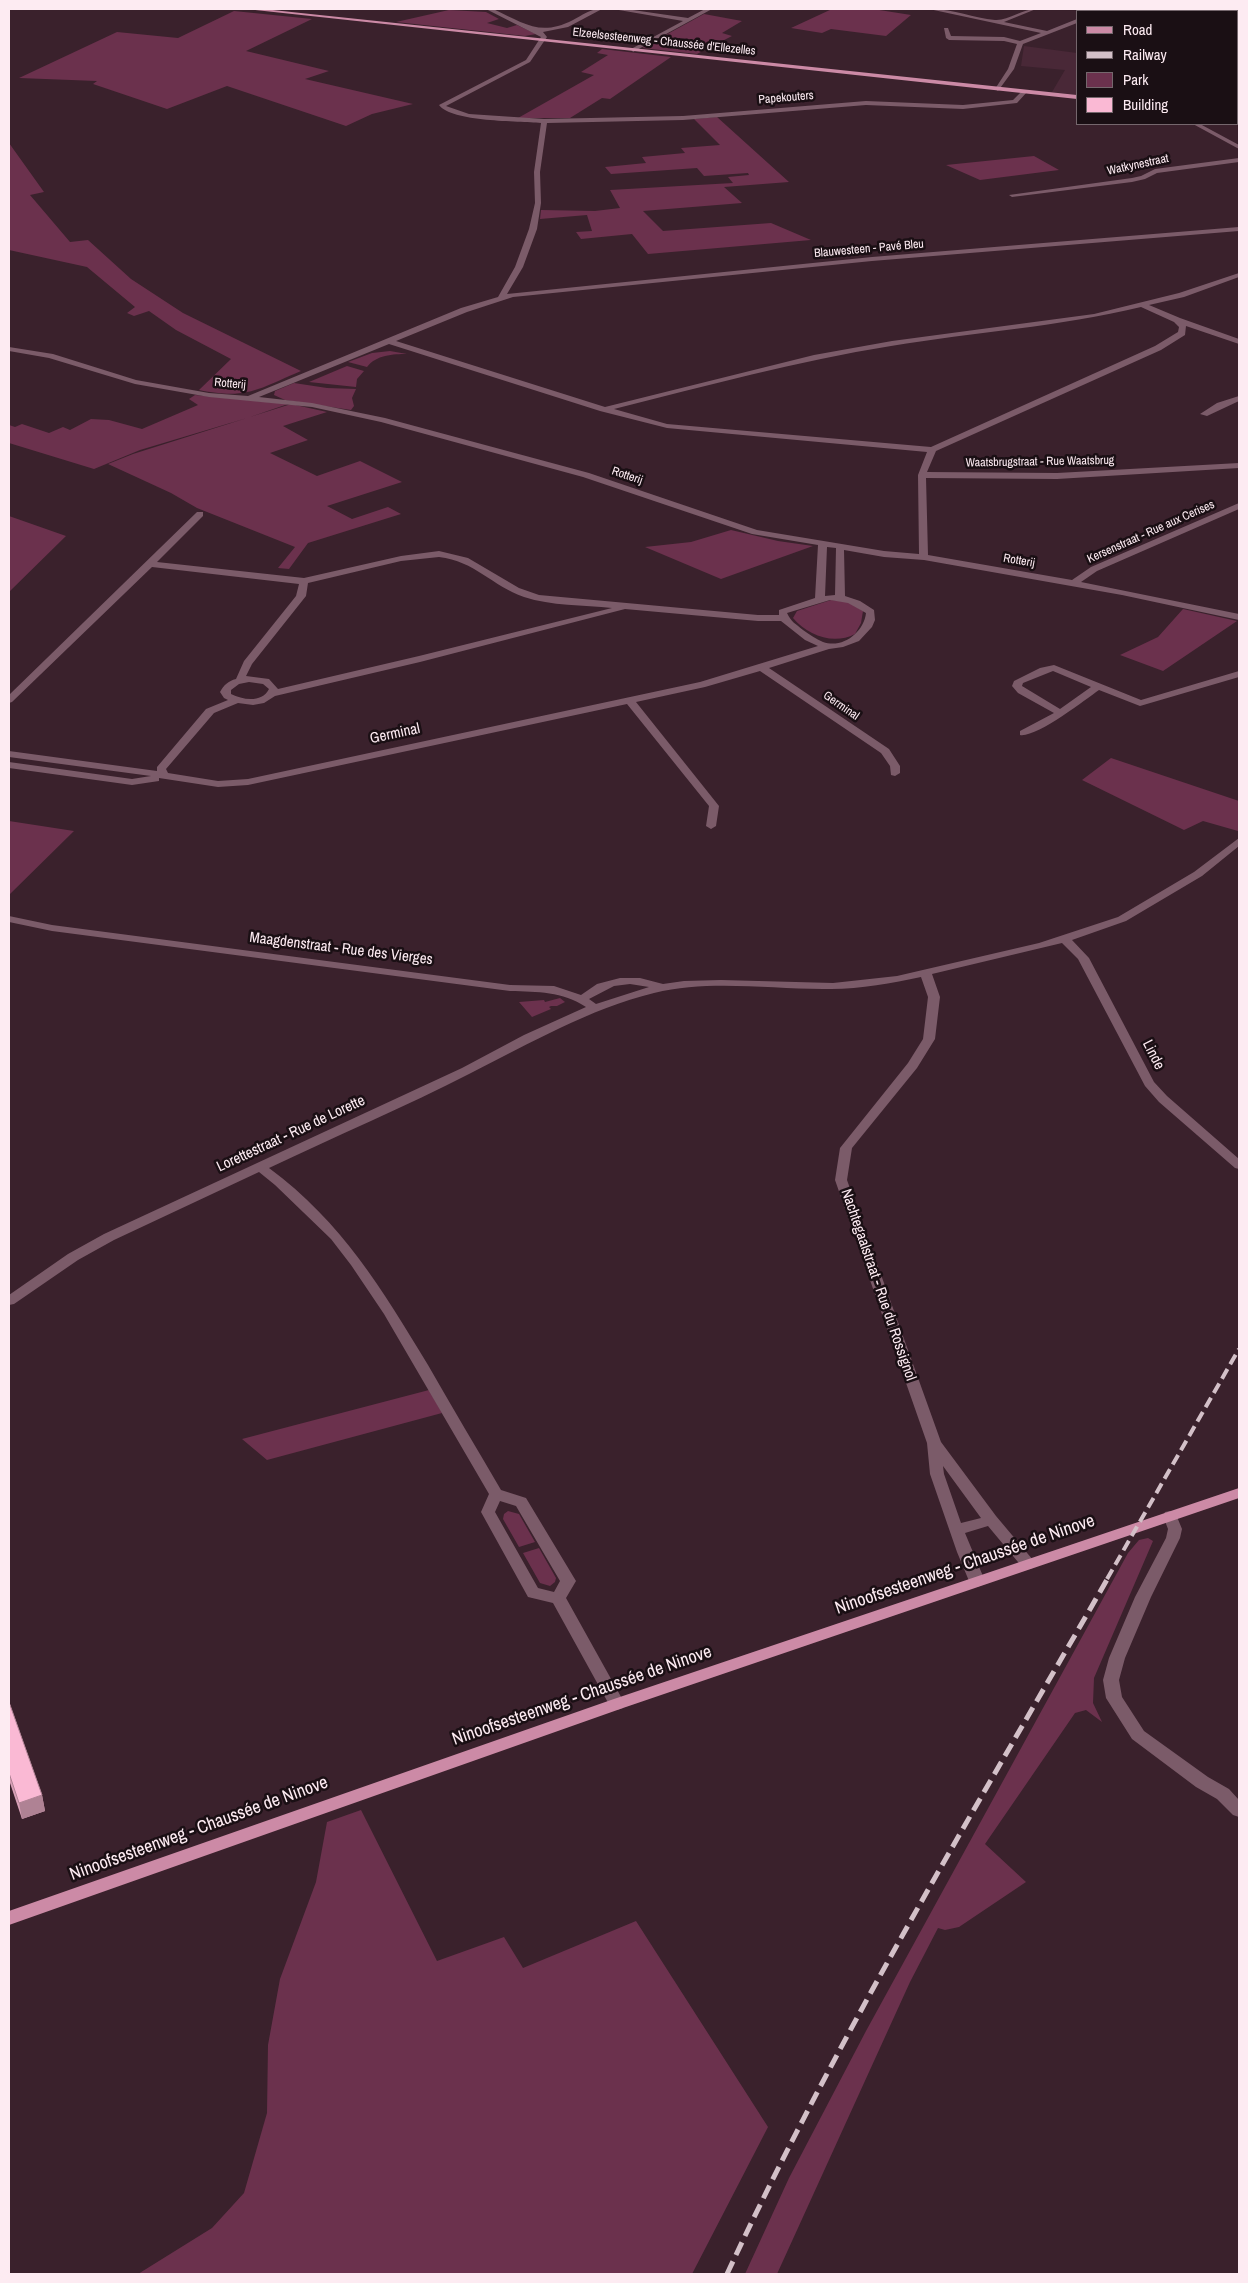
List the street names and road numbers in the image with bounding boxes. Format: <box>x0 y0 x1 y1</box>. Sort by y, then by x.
street label: Elzeelsesteenweg - Chaussée d'Ellezelles <box>572 25 756 59</box>
street label: Papekouters <box>758 88 814 108</box>
street label: Watkynestraat <box>1106 151 1170 179</box>
street label: Blauwesteen - Pavé Bleu <box>814 237 924 261</box>
street label: Rotterij <box>214 375 246 393</box>
street label: Waatsbrugstraat - Rue Waatsbrug <box>966 454 1114 470</box>
street label: Rotterij <box>610 464 644 488</box>
street label: Kersenstraat - Rue aux Cerises <box>1085 497 1217 567</box>
street label: Rotterij <box>1002 551 1036 571</box>
street label: Germinal <box>820 688 862 724</box>
street label: Germinal <box>368 720 422 748</box>
street label: Maagdenstraat - Rue des Vierges <box>248 929 434 969</box>
street label: Linde <box>1138 1037 1168 1073</box>
street label: Lorettestraat - Rue de Lorette <box>214 1092 368 1176</box>
street label: Nachtegaalstraat - Rue du Rossignol <box>837 1187 919 1383</box>
street label: Ninoofsesteenweg - Chaussée de Ninove <box>832 1510 1098 1620</box>
street label: Ninoofsesteenweg - Chaussée de Ninove <box>449 1641 715 1751</box>
street label: Ninoofsesteenweg - Chaussée de Ninove <box>67 1772 331 1886</box>

